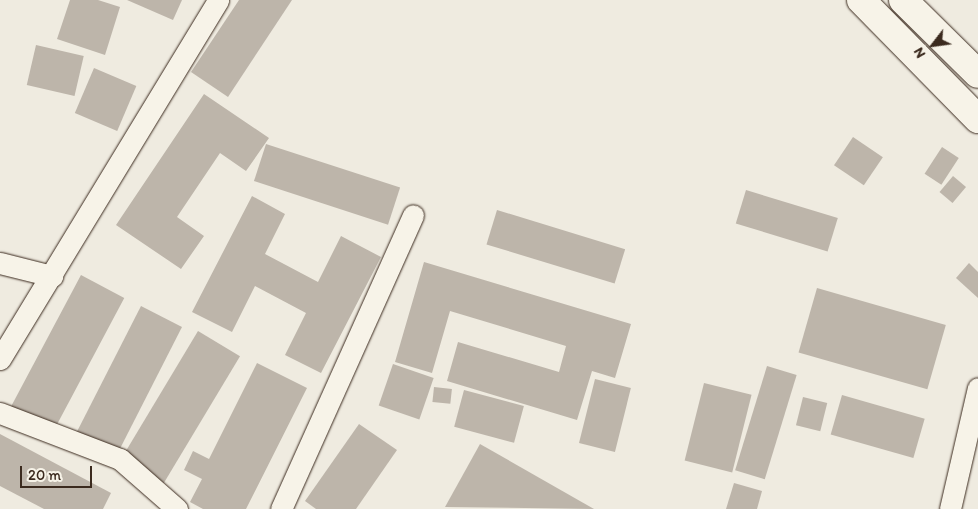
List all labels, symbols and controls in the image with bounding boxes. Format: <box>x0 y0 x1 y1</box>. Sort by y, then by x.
north arrow <box>908 20 958 70</box>
text: N <box>910 44 929 61</box>
scale bar <box>22 456 95 488</box>
text: 20 m <box>28 466 61 484</box>

